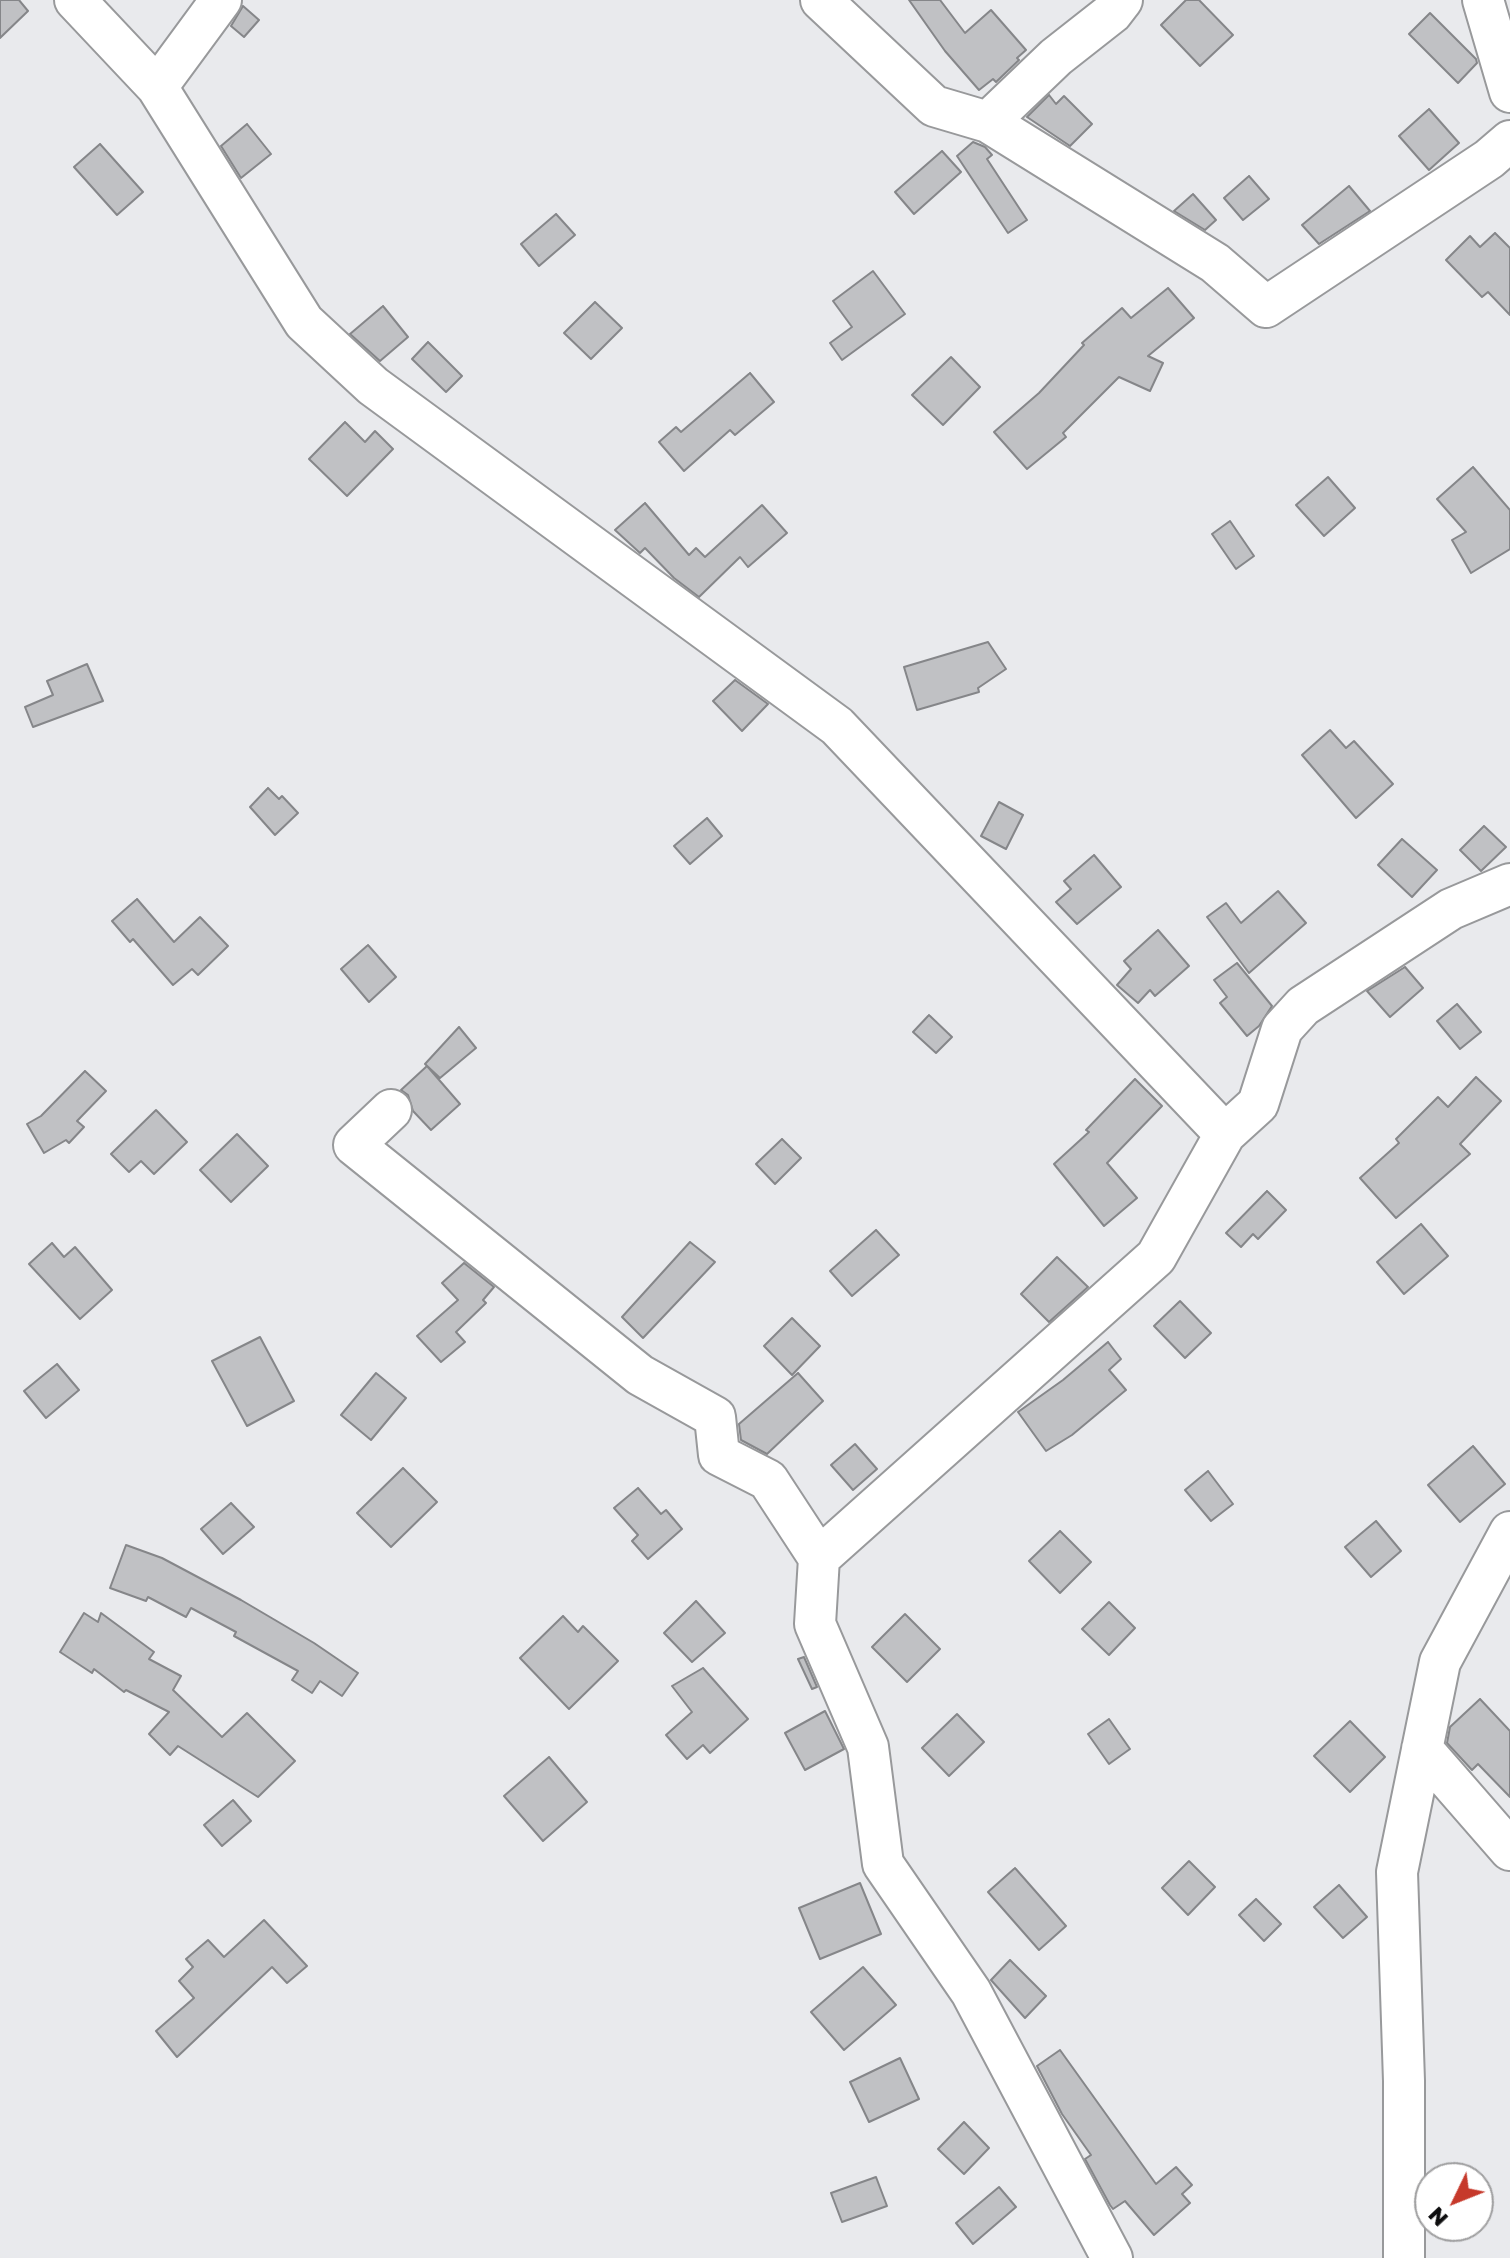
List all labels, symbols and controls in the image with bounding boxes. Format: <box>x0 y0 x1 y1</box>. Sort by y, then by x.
north arrow <box>1414 2162 1494 2242</box>
text: N <box>1422 2202 1453 2233</box>

